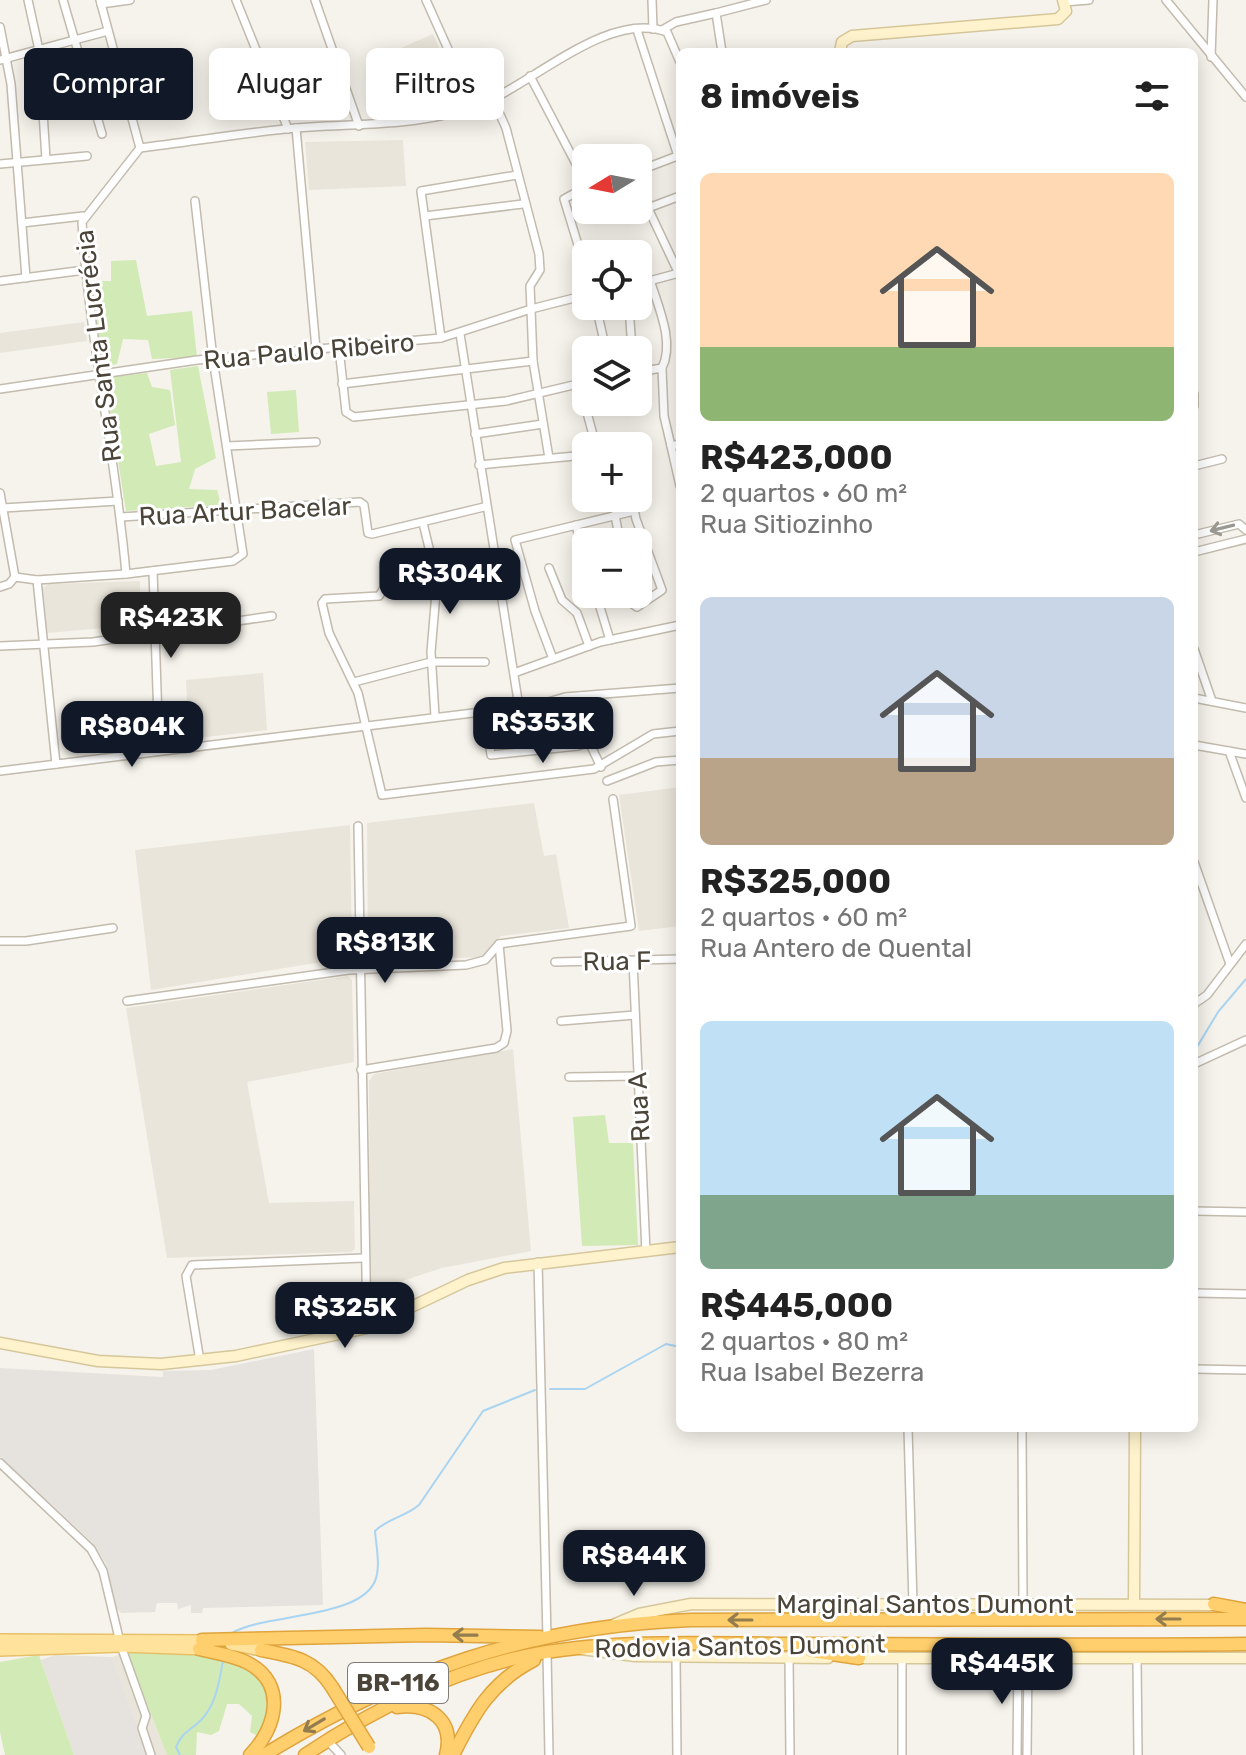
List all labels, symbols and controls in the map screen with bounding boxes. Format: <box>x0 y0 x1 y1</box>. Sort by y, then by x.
chip: Comprar <box>24 48 193 120</box>
chip: Alugar <box>209 48 350 120</box>
chip: Filtros <box>366 48 504 120</box>
icon: filters <box>1130 74 1174 118</box>
text: 8 imóveis <box>700 76 860 117</box>
north arrow <box>572 144 652 224</box>
map controls <box>572 144 652 608</box>
icon: home <box>865 225 1009 369</box>
street label: Rua Santa Lucrécia <box>69 228 128 464</box>
button: locate <box>572 240 652 320</box>
street label: Rua Paulo Ribeiro <box>202 327 416 376</box>
button: layers <box>572 336 652 416</box>
button: + <box>572 432 652 512</box>
text: R$423,000 <box>700 437 893 478</box>
text: 2 quartos · 60 m² <box>700 478 907 509</box>
street label: Rua Artur Bacelar <box>138 490 352 533</box>
text: Rua Sitiozinho <box>700 509 873 540</box>
one-way arrow <box>1209 521 1235 536</box>
button: − <box>572 528 652 608</box>
pin: R$304K <box>385 548 515 616</box>
text: R$304K <box>397 558 503 589</box>
pin: R$423K <box>106 592 236 660</box>
text: R$423K <box>119 602 223 633</box>
icon: home <box>865 649 1009 793</box>
pin: R$353K <box>478 697 608 765</box>
pin: R$804K <box>67 701 197 769</box>
text: R$353K <box>491 707 595 738</box>
text: R$804K <box>79 711 185 742</box>
text: R$325,000 <box>700 861 891 902</box>
text: 2 quartos · 60 m² <box>700 902 907 933</box>
pin: R$813K <box>320 917 450 985</box>
text: R$813K <box>335 927 435 958</box>
text: Rua Antero de Quental <box>700 933 972 964</box>
street label: Rua F <box>582 945 652 978</box>
street label: Rua A <box>622 1071 657 1143</box>
icon: home <box>865 1073 1009 1217</box>
pin: R$325K <box>280 1282 410 1350</box>
text: R$445,000 <box>700 1285 893 1326</box>
text: R$325K <box>293 1292 397 1323</box>
text: 2 quartos · 80 m² <box>700 1326 908 1357</box>
text: Rua Isabel Bezerra <box>700 1357 924 1388</box>
pin: R$844K <box>569 1530 699 1598</box>
text: R$844K <box>581 1540 687 1571</box>
street label: Marginal Santos Dumont <box>776 1589 1074 1620</box>
one-way arrow <box>1155 1611 1182 1627</box>
one-way arrow <box>727 1612 754 1628</box>
one-way arrow <box>452 1627 479 1643</box>
street label: Rodovia Santos Dumont <box>594 1628 886 1665</box>
pin: R$445K <box>937 1638 1067 1706</box>
text: R$445K <box>950 1648 1054 1679</box>
road number: BR-116 <box>348 1663 448 1703</box>
one-way arrow <box>303 1717 326 1733</box>

